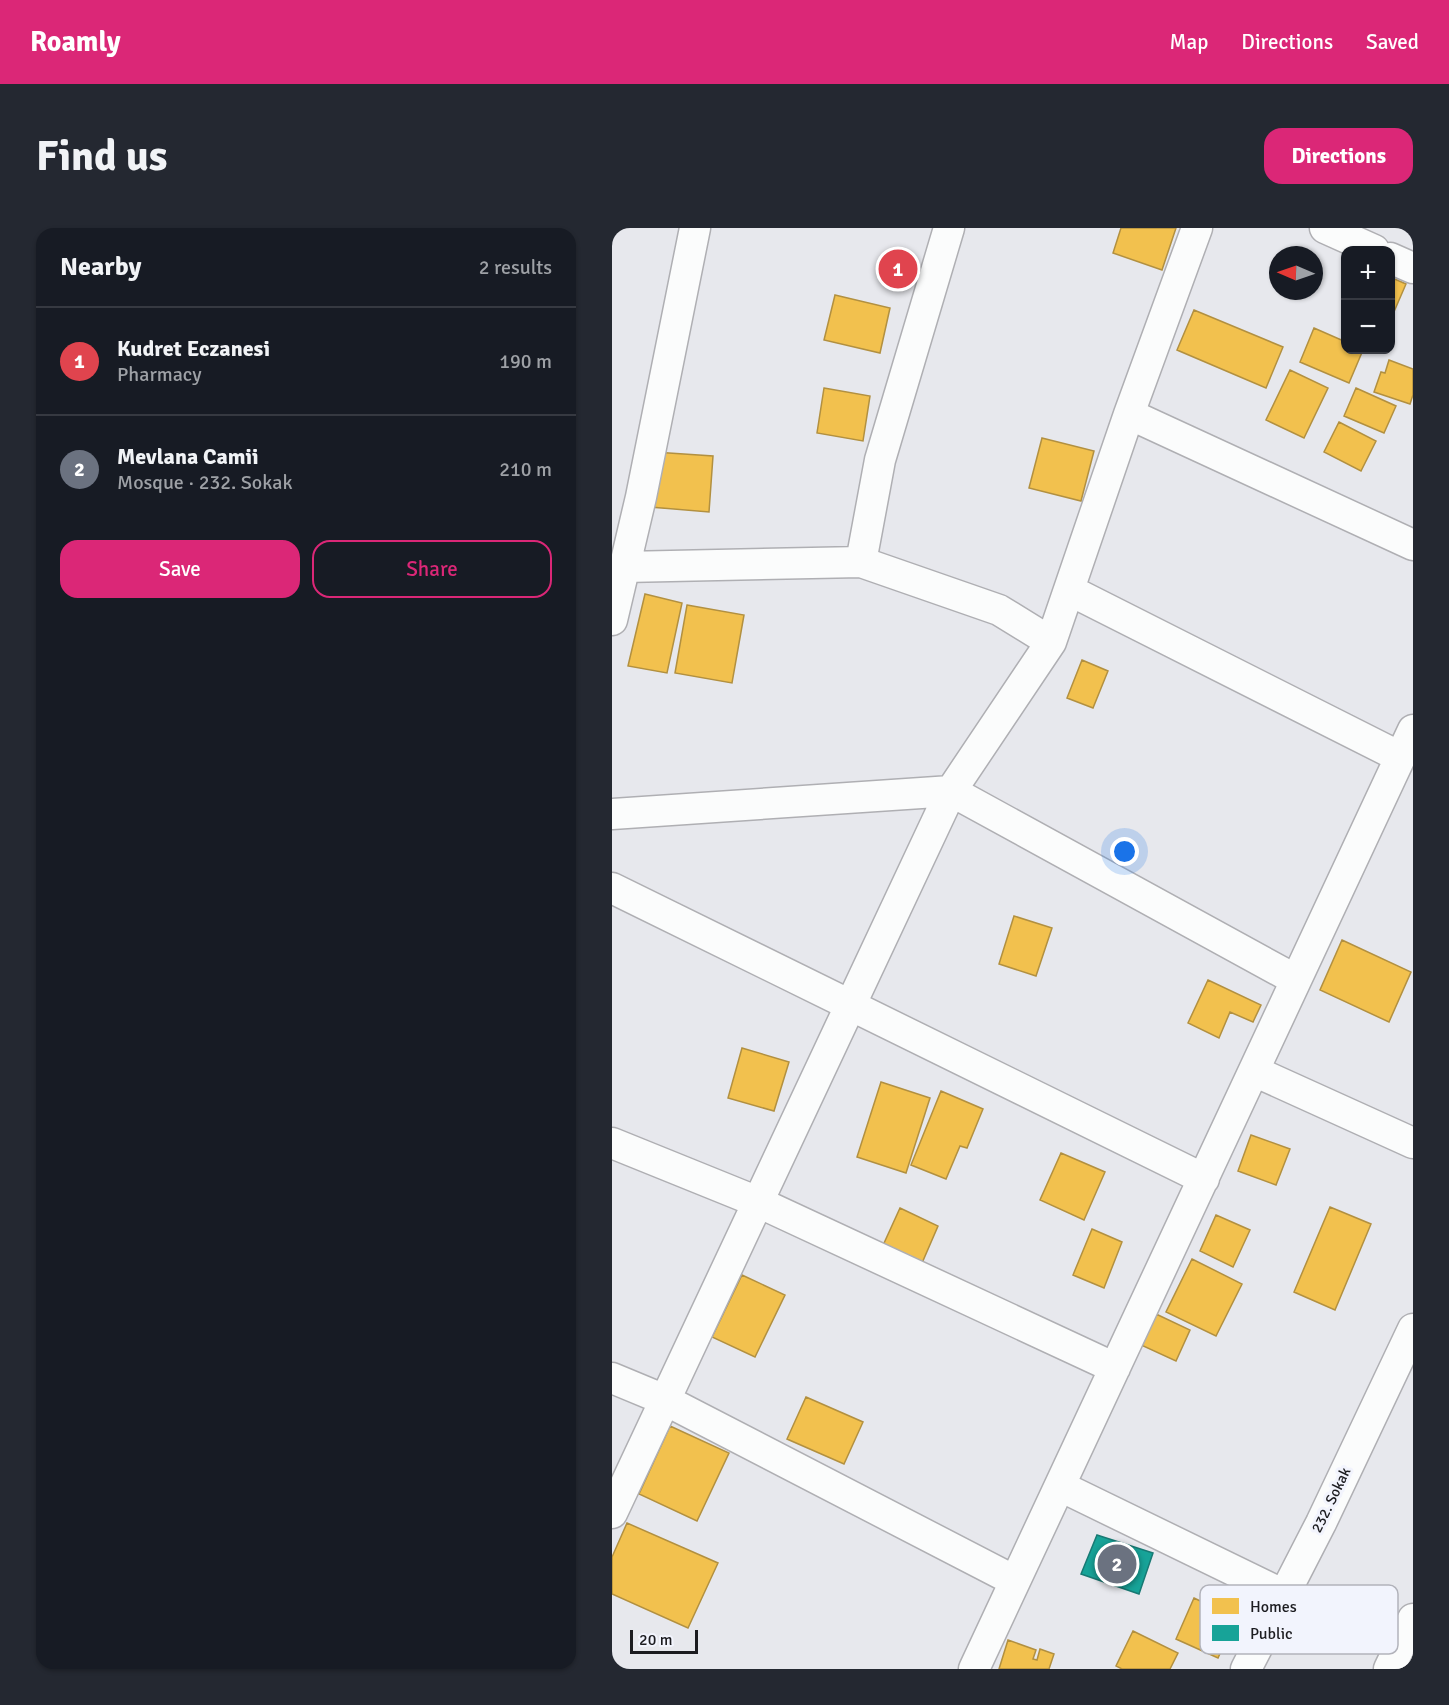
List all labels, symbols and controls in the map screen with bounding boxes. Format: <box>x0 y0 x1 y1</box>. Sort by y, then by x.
text: Roamly <box>30 25 121 59</box>
text: Map <box>1170 29 1208 55</box>
text: Directions <box>1241 29 1333 55</box>
text: Saved <box>1366 29 1419 55</box>
button: Directions <box>1264 128 1413 184</box>
text: Find us <box>36 131 167 182</box>
pin: 1 <box>878 246 918 291</box>
north arrow <box>1269 246 1323 300</box>
map controls <box>1341 246 1395 354</box>
button: + <box>1341 246 1395 300</box>
text: Nearby <box>60 251 141 283</box>
text: 2 results <box>479 255 552 280</box>
button: − <box>1341 300 1395 354</box>
text: Kudret Eczanesi <box>117 335 270 362</box>
text: 1 <box>74 349 85 374</box>
text: 190 m <box>499 349 552 374</box>
text: Pharmacy <box>117 362 202 387</box>
text: Mevlana Camii <box>117 443 259 470</box>
text: 2 <box>74 457 85 482</box>
text: 210 m <box>499 457 552 482</box>
text: Mosque · 232. Sokak <box>117 470 292 495</box>
button: Save <box>60 540 300 598</box>
button: Share <box>312 540 552 598</box>
your location <box>1110 837 1139 866</box>
street label: 232. Sokak <box>1307 1464 1355 1536</box>
pin: 2 <box>1098 1542 1136 1586</box>
legend <box>1200 1585 1398 1654</box>
text: Homes <box>1250 1597 1297 1617</box>
text: Public <box>1250 1624 1293 1644</box>
scale bar <box>630 1627 698 1654</box>
text: 20 m <box>639 1630 673 1650</box>

